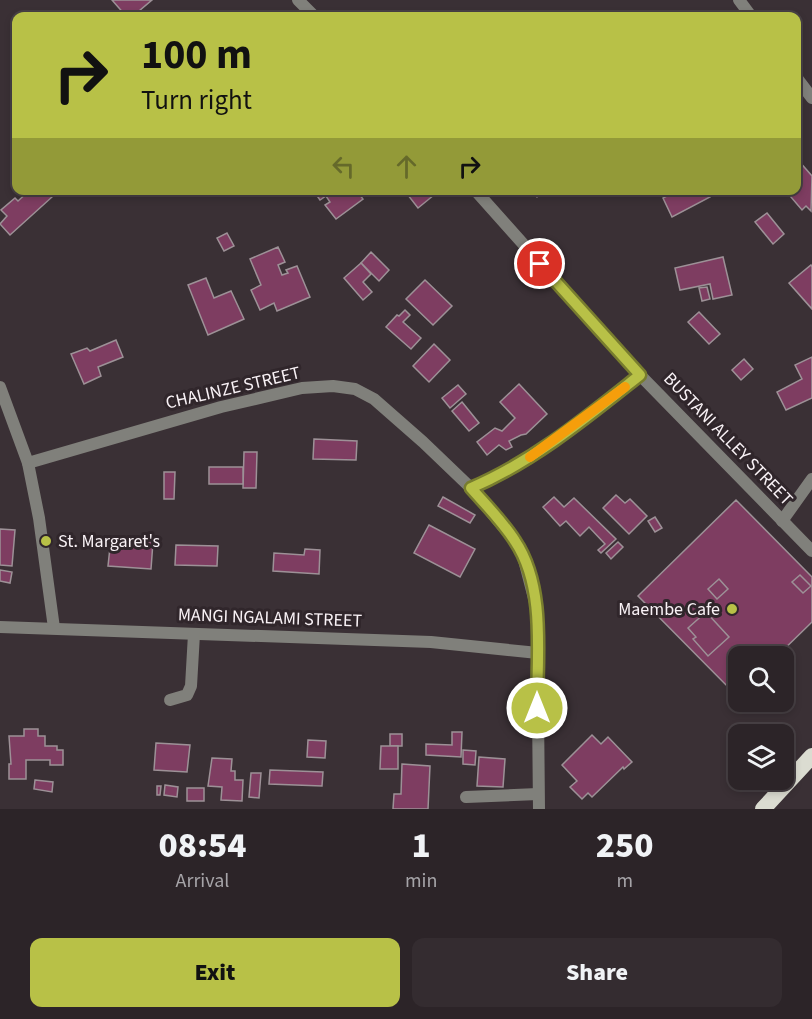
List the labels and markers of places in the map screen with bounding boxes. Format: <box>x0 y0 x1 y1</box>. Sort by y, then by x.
pin <box>514 238 565 289</box>
place label: St. Margaret's <box>58 529 160 554</box>
marker: St. Margaret's <box>39 534 53 548</box>
place label: Maembe Cafe <box>618 597 720 622</box>
marker: Maembe Cafe <box>725 602 739 616</box>

